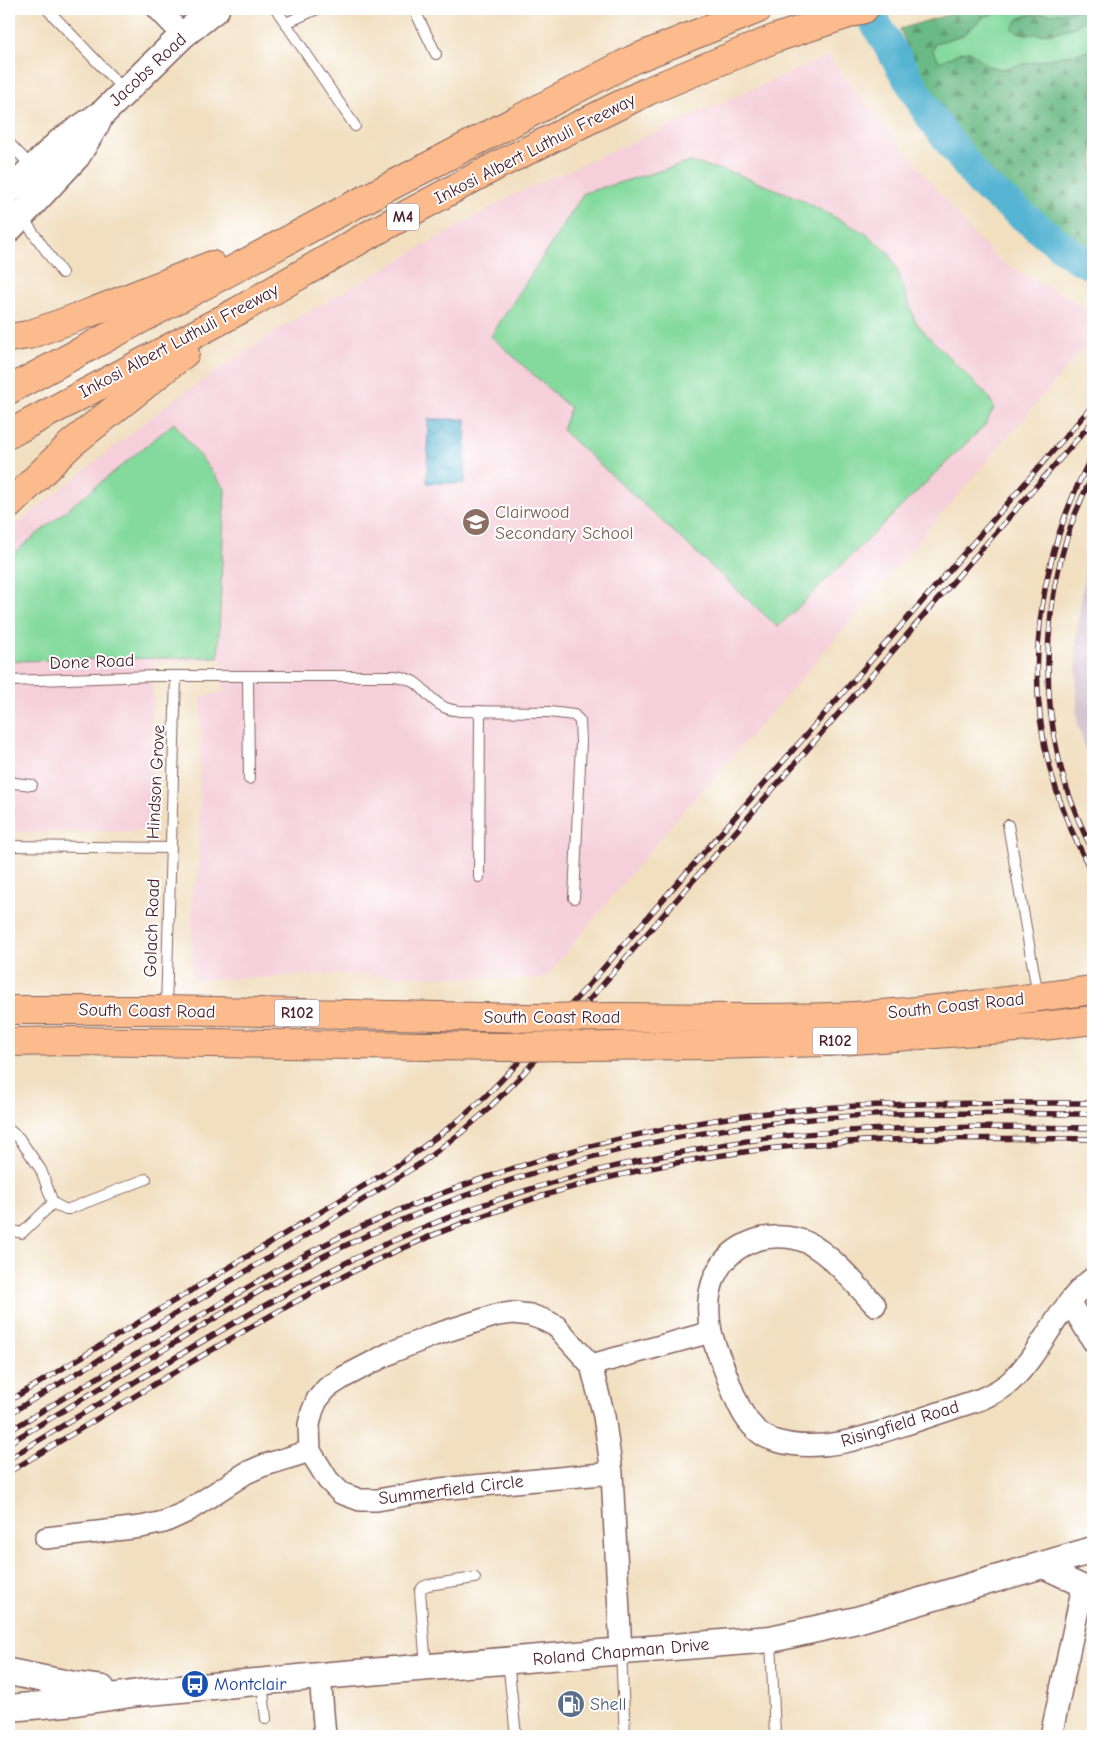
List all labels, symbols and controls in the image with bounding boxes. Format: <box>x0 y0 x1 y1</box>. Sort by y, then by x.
street label: Jacobs Road <box>105 29 191 111</box>
street label: Inkosi Albert Luthuli Freeway <box>431 89 640 209</box>
road number: M4 <box>387 203 419 230</box>
street label: Inkosi Albert Luthuli Freeway <box>76 279 283 403</box>
place label: Clairwood Secondary School <box>495 502 633 544</box>
school or university icon: Clairwood Secondary School <box>461 507 491 537</box>
street label: Done Road <box>49 650 135 674</box>
street label: Hindson Grove <box>143 724 169 840</box>
street label: Golach Road <box>140 878 164 978</box>
street label: South Coast Road <box>887 988 1025 1024</box>
street label: South Coast Road <box>78 999 216 1023</box>
road number: R102 <box>274 1000 320 1026</box>
street label: South Coast Road <box>484 1007 620 1028</box>
road number: R102 <box>812 1028 858 1054</box>
street label: Risingfield Road <box>838 1396 962 1452</box>
street label: Summerfield Circle <box>377 1471 525 1509</box>
street label: Roland Chapman Drive <box>532 1634 710 1670</box>
bus stop icon: Montclair <box>180 1669 210 1699</box>
place label: Montclair <box>214 1674 287 1695</box>
fuel station icon: Shell <box>556 1689 586 1719</box>
place label: Shell <box>590 1694 627 1715</box>

